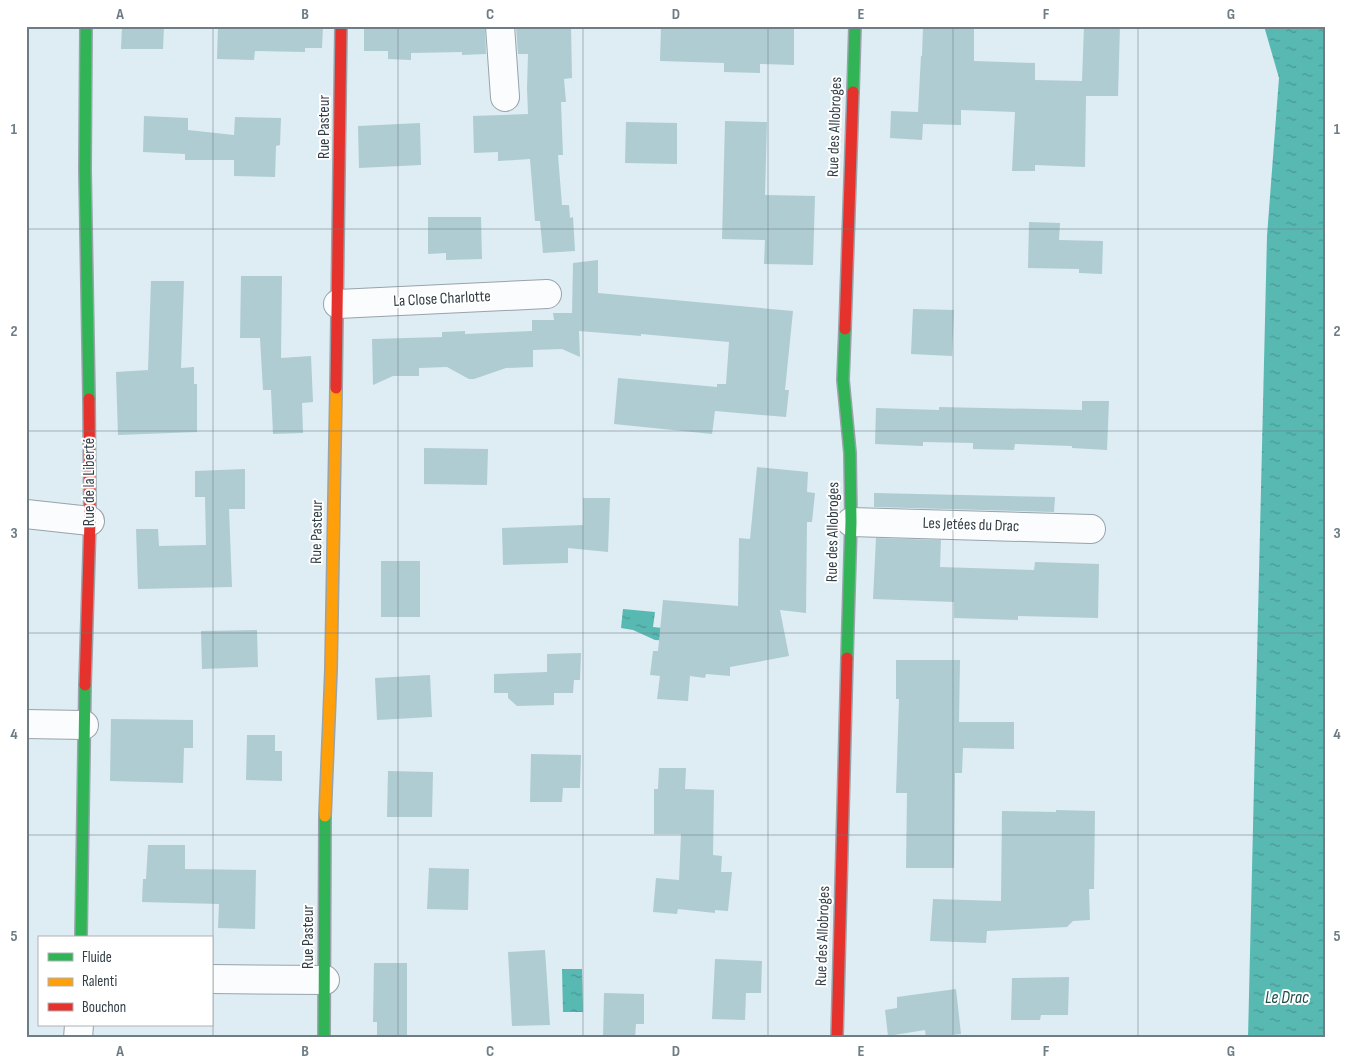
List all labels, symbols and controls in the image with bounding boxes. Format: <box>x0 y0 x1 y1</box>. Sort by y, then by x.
text: A <box>115 5 124 24</box>
text: B <box>301 5 309 24</box>
text: C <box>486 5 494 24</box>
text: D <box>672 5 680 24</box>
text: E <box>858 5 865 24</box>
text: F <box>1043 5 1050 24</box>
text: G <box>1227 5 1235 24</box>
street label: Rue des Allobroges <box>824 76 846 177</box>
street label: Rue Pasteur <box>315 95 334 159</box>
text: 1 <box>11 120 18 139</box>
text: 1 <box>1334 120 1341 139</box>
street label: La Close Charlotte <box>393 287 491 311</box>
text: 2 <box>10 322 18 341</box>
text: 2 <box>1333 322 1341 341</box>
street label: Rue de la Liberté <box>80 438 99 526</box>
street label: Rue des Allobroges <box>823 482 843 582</box>
street label: Rue Pasteur <box>307 499 327 564</box>
street label: Les Jetées du Drac <box>922 514 1020 536</box>
text: 3 <box>10 524 18 543</box>
text: 3 <box>1333 524 1341 543</box>
text: 4 <box>10 725 18 744</box>
text: 4 <box>1333 725 1341 744</box>
street label: Rue des Allobroges <box>812 885 834 986</box>
street label: Rue Pasteur <box>299 905 318 969</box>
text: 5 <box>10 927 18 946</box>
text: 5 <box>1333 927 1341 946</box>
legend <box>38 936 212 1026</box>
text: Fluide <box>82 948 112 967</box>
text: Ralenti <box>82 972 117 991</box>
water label: Le Drac <box>1265 987 1309 1008</box>
text: Bouchon <box>82 998 126 1017</box>
text: A <box>115 1042 124 1061</box>
text: B <box>301 1042 309 1061</box>
text: C <box>486 1042 494 1061</box>
text: D <box>672 1042 680 1061</box>
text: E <box>858 1042 865 1061</box>
text: F <box>1043 1042 1050 1061</box>
text: G <box>1227 1042 1235 1061</box>

